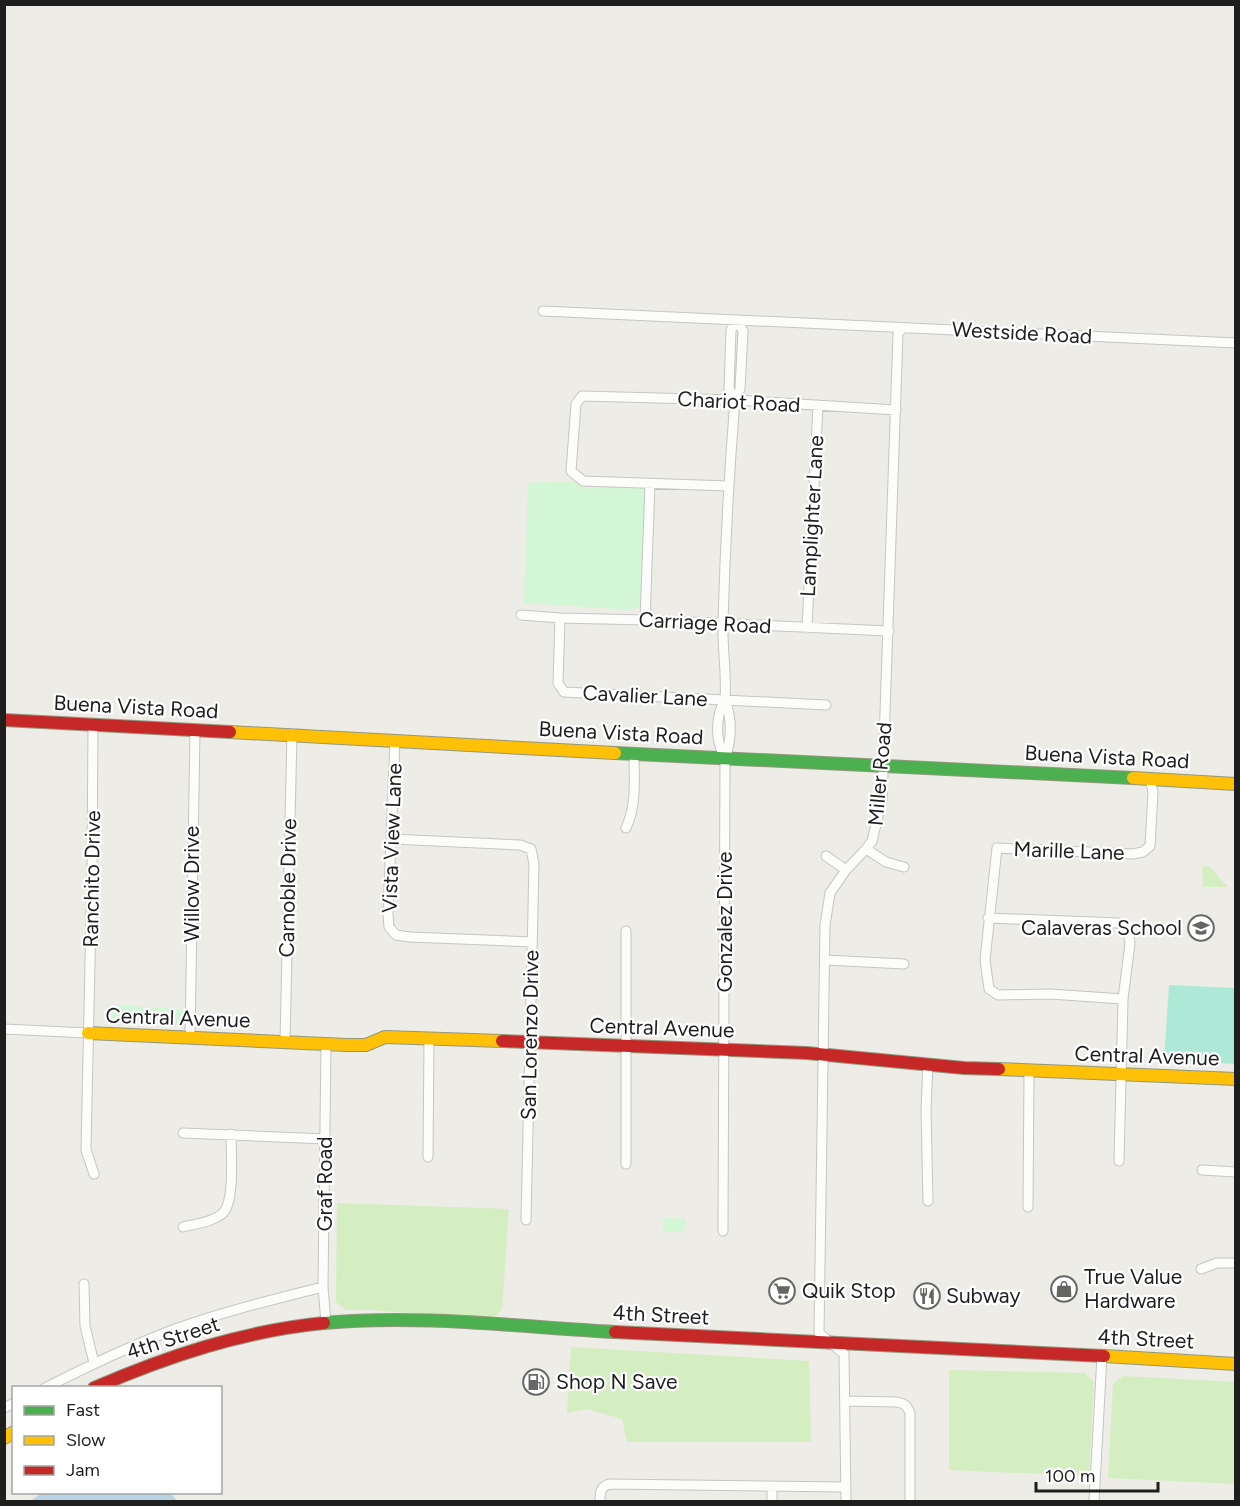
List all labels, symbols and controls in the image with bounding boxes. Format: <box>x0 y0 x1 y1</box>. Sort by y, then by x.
street label: Westside Road <box>951 316 1093 349</box>
street label: Chariot Road <box>677 386 801 417</box>
street label: Lamplighter Lane <box>795 434 828 597</box>
street label: Carriage Road <box>638 607 772 638</box>
street label: Cavalier Lane <box>582 680 708 711</box>
street label: Buena Vista Road <box>53 690 219 723</box>
street label: Buena Vista Road <box>538 716 704 749</box>
street label: Miller Road <box>863 721 896 827</box>
street label: Buena Vista Road <box>1024 740 1190 773</box>
street label: Vista View Lane <box>376 763 407 913</box>
street label: Ranchito Drive <box>78 810 105 948</box>
street label: Carnoble Drive <box>274 818 301 958</box>
street label: Willow Drive <box>179 826 204 942</box>
street label: Marille Lane <box>1013 836 1125 865</box>
street label: Gonzalez Drive <box>712 851 737 993</box>
school or university icon: Calaveras School <box>1186 913 1216 943</box>
place label: Calaveras School <box>1021 915 1182 940</box>
street label: San Lorenzo Drive <box>516 950 543 1120</box>
street label: Central Avenue <box>105 1002 251 1033</box>
street label: Central Avenue <box>589 1012 735 1043</box>
street label: Central Avenue <box>1074 1040 1220 1071</box>
street label: Graf Road <box>312 1136 337 1232</box>
place label: True Value Hardware <box>1084 1264 1182 1313</box>
shop icon: True Value Hardware <box>1049 1274 1079 1304</box>
supermarket icon: Quik Stop <box>767 1276 797 1306</box>
place label: Quik Stop <box>802 1278 896 1303</box>
restaurant icon: Subway <box>912 1281 942 1311</box>
place label: Subway <box>946 1283 1020 1308</box>
street label: 4th Street <box>612 1299 710 1330</box>
street label: 4th Street <box>123 1311 223 1364</box>
street label: 4th Street <box>1097 1323 1195 1354</box>
fuel station icon: Shop N Save <box>521 1367 551 1397</box>
place label: Shop N Save <box>556 1369 677 1394</box>
legend <box>12 1386 222 1494</box>
text: Fast <box>66 1399 100 1421</box>
text: Slow <box>66 1429 105 1451</box>
scale bar <box>1036 1455 1158 1493</box>
text: Jam <box>66 1459 100 1481</box>
text: 100 m <box>1045 1465 1095 1487</box>

